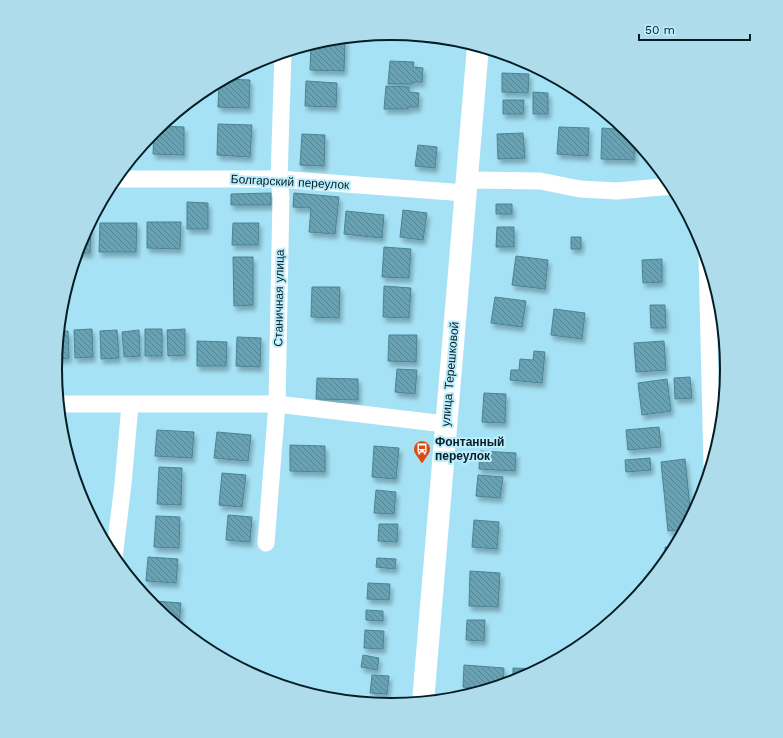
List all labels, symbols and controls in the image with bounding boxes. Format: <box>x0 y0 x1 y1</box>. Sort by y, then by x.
scale bar <box>639 16 750 42</box>
text: 50 m <box>645 23 675 37</box>
street label: Болгарский переулок <box>230 172 350 192</box>
street label: Станичная улица <box>271 249 287 347</box>
street label: улица Терешковой <box>438 321 462 427</box>
place label: Фонтанный переулок <box>435 435 505 463</box>
bus stop icon: Фонтанный переулок <box>412 439 432 464</box>

